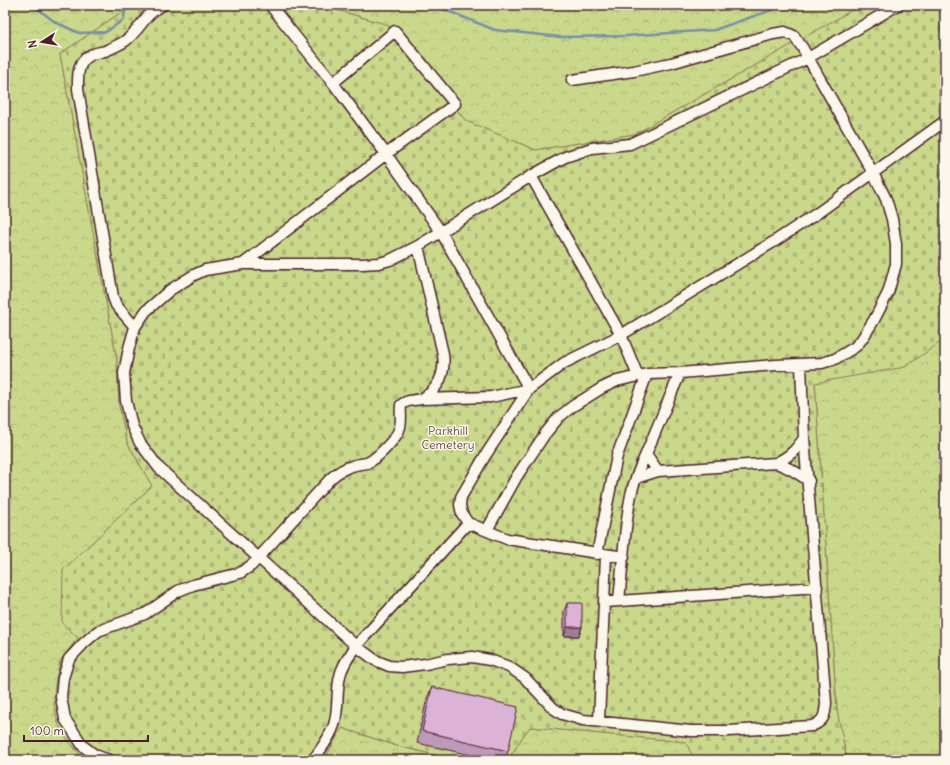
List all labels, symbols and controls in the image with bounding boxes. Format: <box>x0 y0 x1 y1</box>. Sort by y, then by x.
north arrow <box>22 22 62 62</box>
text: N <box>25 39 40 49</box>
park label: Parkhill Cemetery <box>421 423 475 452</box>
scale bar <box>24 717 148 743</box>
text: 100 m <box>30 723 64 738</box>

